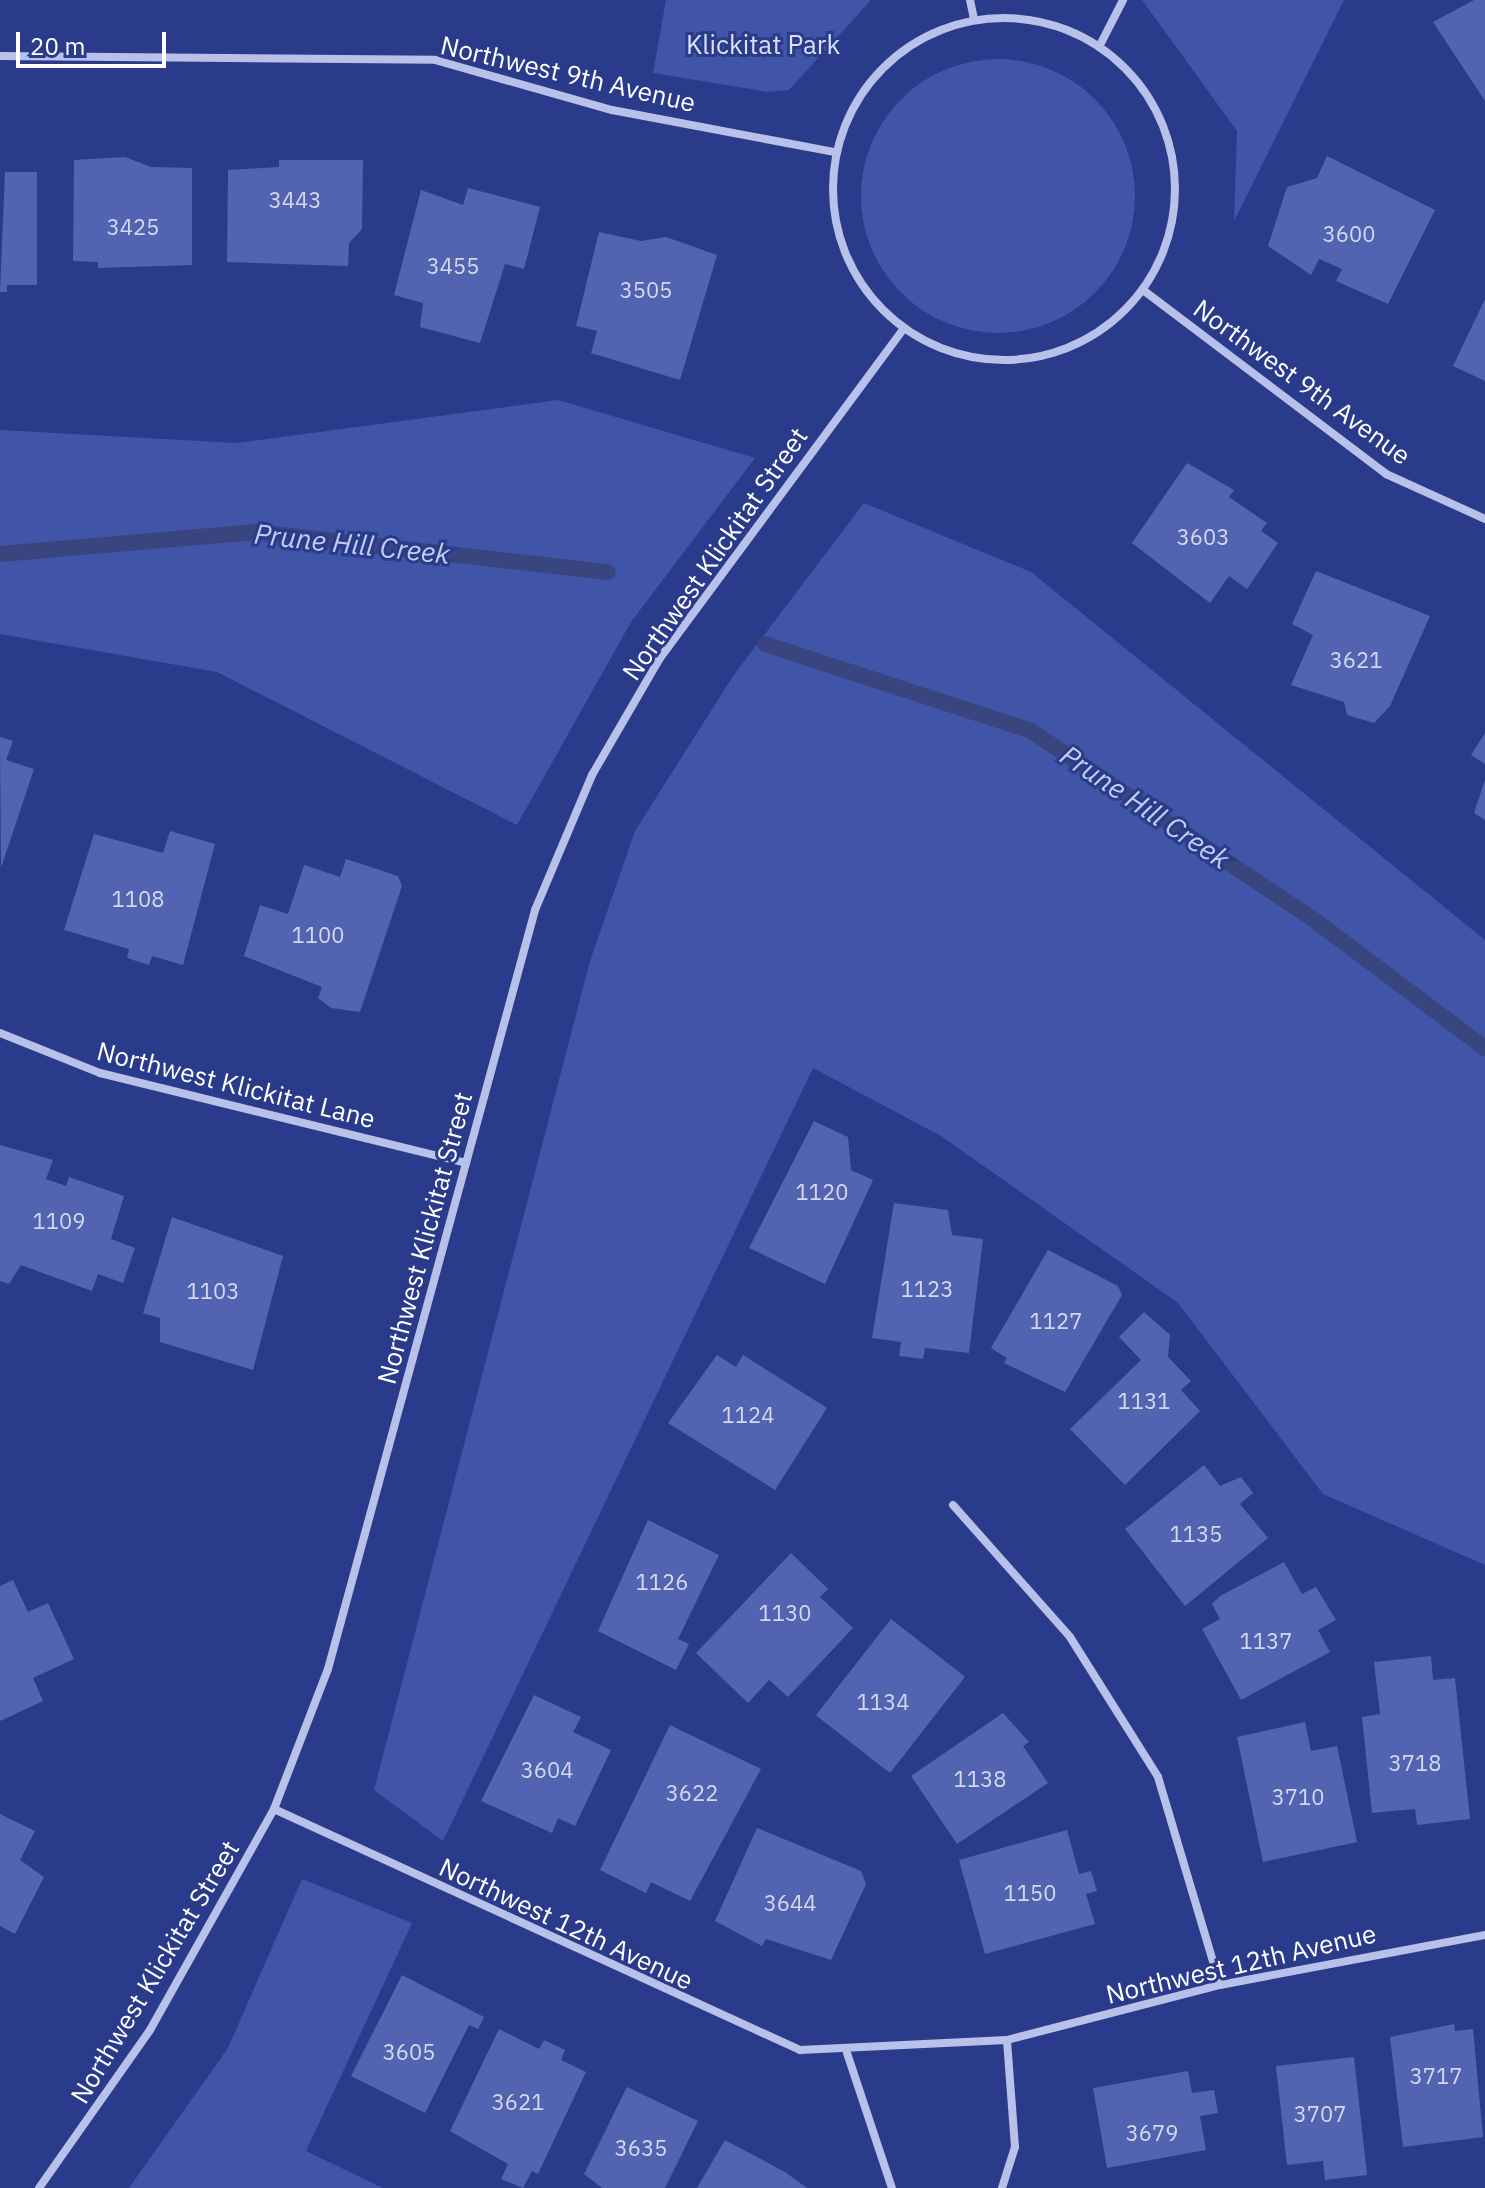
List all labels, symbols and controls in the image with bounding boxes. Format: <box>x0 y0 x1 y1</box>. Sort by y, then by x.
scale bar <box>20 16 170 66</box>
street label: Northwest 9th Avenue <box>438 29 698 119</box>
park label: Klickitat Park <box>686 29 840 61</box>
text: 20 m <box>30 30 85 62</box>
house number: 3443 <box>269 187 321 213</box>
house number: 3425 <box>107 214 159 240</box>
house number: 3600 <box>1323 221 1375 247</box>
house number: 3455 <box>427 253 479 279</box>
house number: 3505 <box>620 277 672 303</box>
street label: Northwest 9th Avenue <box>1187 293 1417 471</box>
street label: Northwest Klickitat Street <box>616 422 814 686</box>
water label: Prune Hill Creek <box>252 517 452 571</box>
house number: 3603 <box>1177 524 1229 550</box>
house number: 3621 <box>1330 647 1382 673</box>
water label: Prune Hill Creek <box>1054 738 1236 876</box>
house number: 1108 <box>112 886 164 912</box>
house number: 1100 <box>292 922 344 948</box>
street label: Northwest Klickitat Lane <box>94 1035 378 1135</box>
street label: Northwest Klickitat Street <box>371 1089 479 1387</box>
house number: 1120 <box>796 1179 848 1205</box>
house number: 1109 <box>33 1208 85 1234</box>
house number: 1123 <box>901 1276 953 1302</box>
house number: 1103 <box>187 1278 239 1304</box>
house number: 1127 <box>1030 1308 1082 1334</box>
house number: 1131 <box>1118 1388 1170 1414</box>
house number: 1124 <box>722 1402 774 1428</box>
house number: 1135 <box>1170 1521 1222 1547</box>
house number: 1126 <box>636 1569 688 1595</box>
house number: 1130 <box>759 1600 811 1626</box>
house number: 1137 <box>1240 1628 1292 1654</box>
house number: 1134 <box>857 1689 909 1715</box>
house number: 3718 <box>1389 1750 1441 1776</box>
house number: 3604 <box>521 1757 573 1783</box>
house number: 1138 <box>954 1766 1006 1792</box>
house number: 3622 <box>666 1780 718 1806</box>
house number: 3710 <box>1272 1784 1324 1810</box>
street label: Northwest Klickitat Street <box>64 1835 246 2109</box>
street label: Northwest 12th Avenue <box>434 1851 698 1997</box>
house number: 1150 <box>1004 1880 1056 1906</box>
house number: 3644 <box>764 1890 816 1916</box>
street label: Northwest 12th Avenue <box>1103 1918 1379 2010</box>
house number: 3605 <box>383 2039 435 2065</box>
house number: 3717 <box>1410 2063 1462 2089</box>
house number: 3621 <box>492 2089 544 2115</box>
house number: 3707 <box>1294 2101 1346 2127</box>
house number: 3679 <box>1126 2120 1178 2146</box>
house number: 3635 <box>615 2135 667 2161</box>

